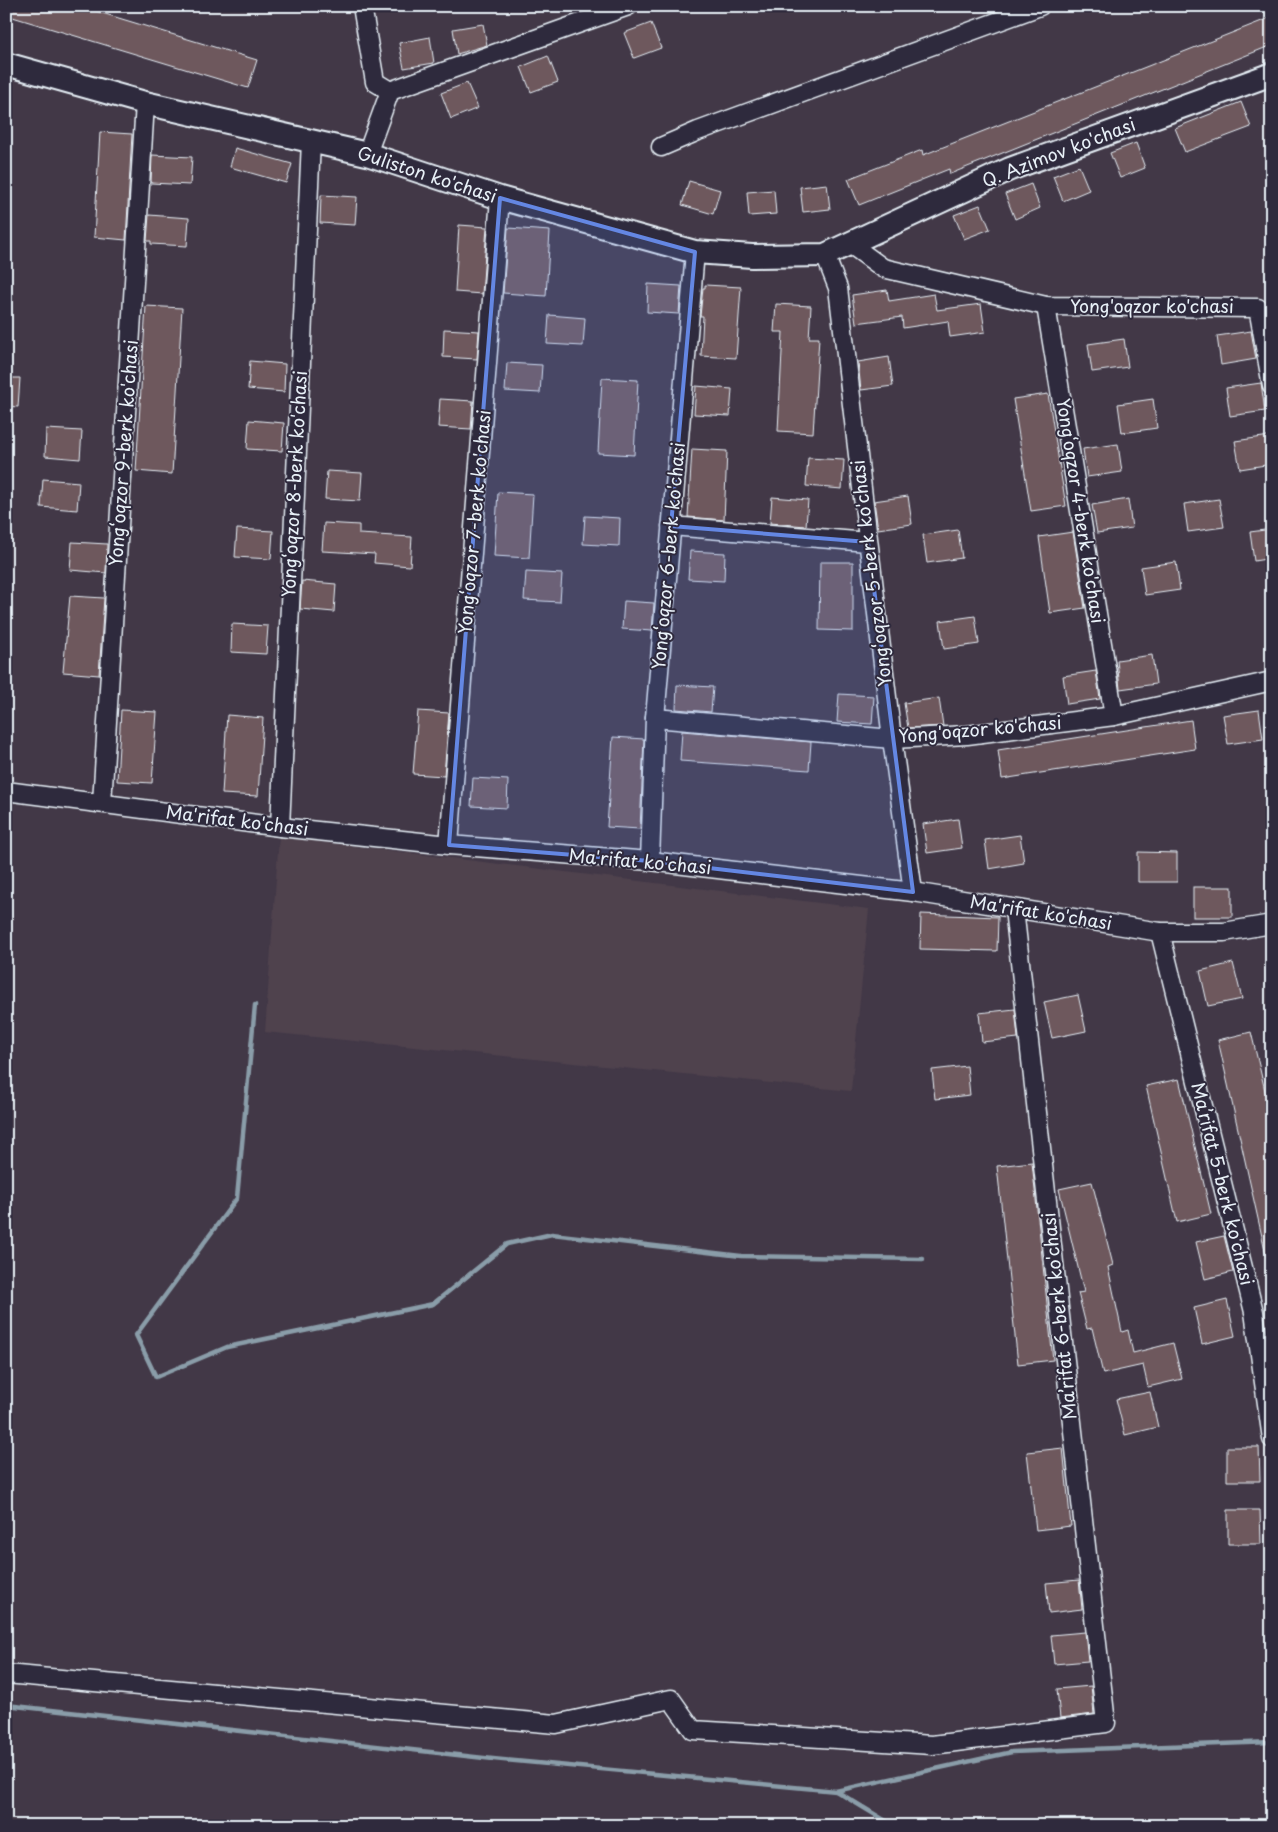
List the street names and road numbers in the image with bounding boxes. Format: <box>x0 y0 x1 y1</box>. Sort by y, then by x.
street label: Q. Azimov ko'chasi <box>978 110 1139 193</box>
street label: Guliston ko'chasi <box>354 138 501 209</box>
street label: Yong'oqzor ko'chasi <box>1070 292 1234 319</box>
street label: Yong‘oqzor 9-berk ko'chasi <box>101 339 144 567</box>
street label: Yong‘oqzor 8-berk ko'chasi <box>274 370 313 598</box>
street label: Yong‘oqzor 4-berk ko'chasi <box>1050 396 1113 625</box>
street label: Yong‘oqzor 7-berk ko'chasi <box>450 408 497 635</box>
street label: Yong‘oqzor 6-berk ko'chasi <box>644 441 691 671</box>
street label: Yong‘oqzor 5-berk ko'chasi <box>843 458 898 688</box>
street label: Yong'oqzor ko'chasi <box>897 708 1063 749</box>
street label: Ma'rifat ko'chasi <box>164 797 310 842</box>
street label: Ma'rifat ko'chasi <box>567 841 713 880</box>
street label: Ma'rifat ko'chasi <box>968 887 1114 936</box>
street label: Ma’rifat 5-berk ko'chasi <box>1185 1079 1262 1288</box>
street label: Ma’rifat 6-berk ko'chasi <box>1034 1211 1083 1421</box>

